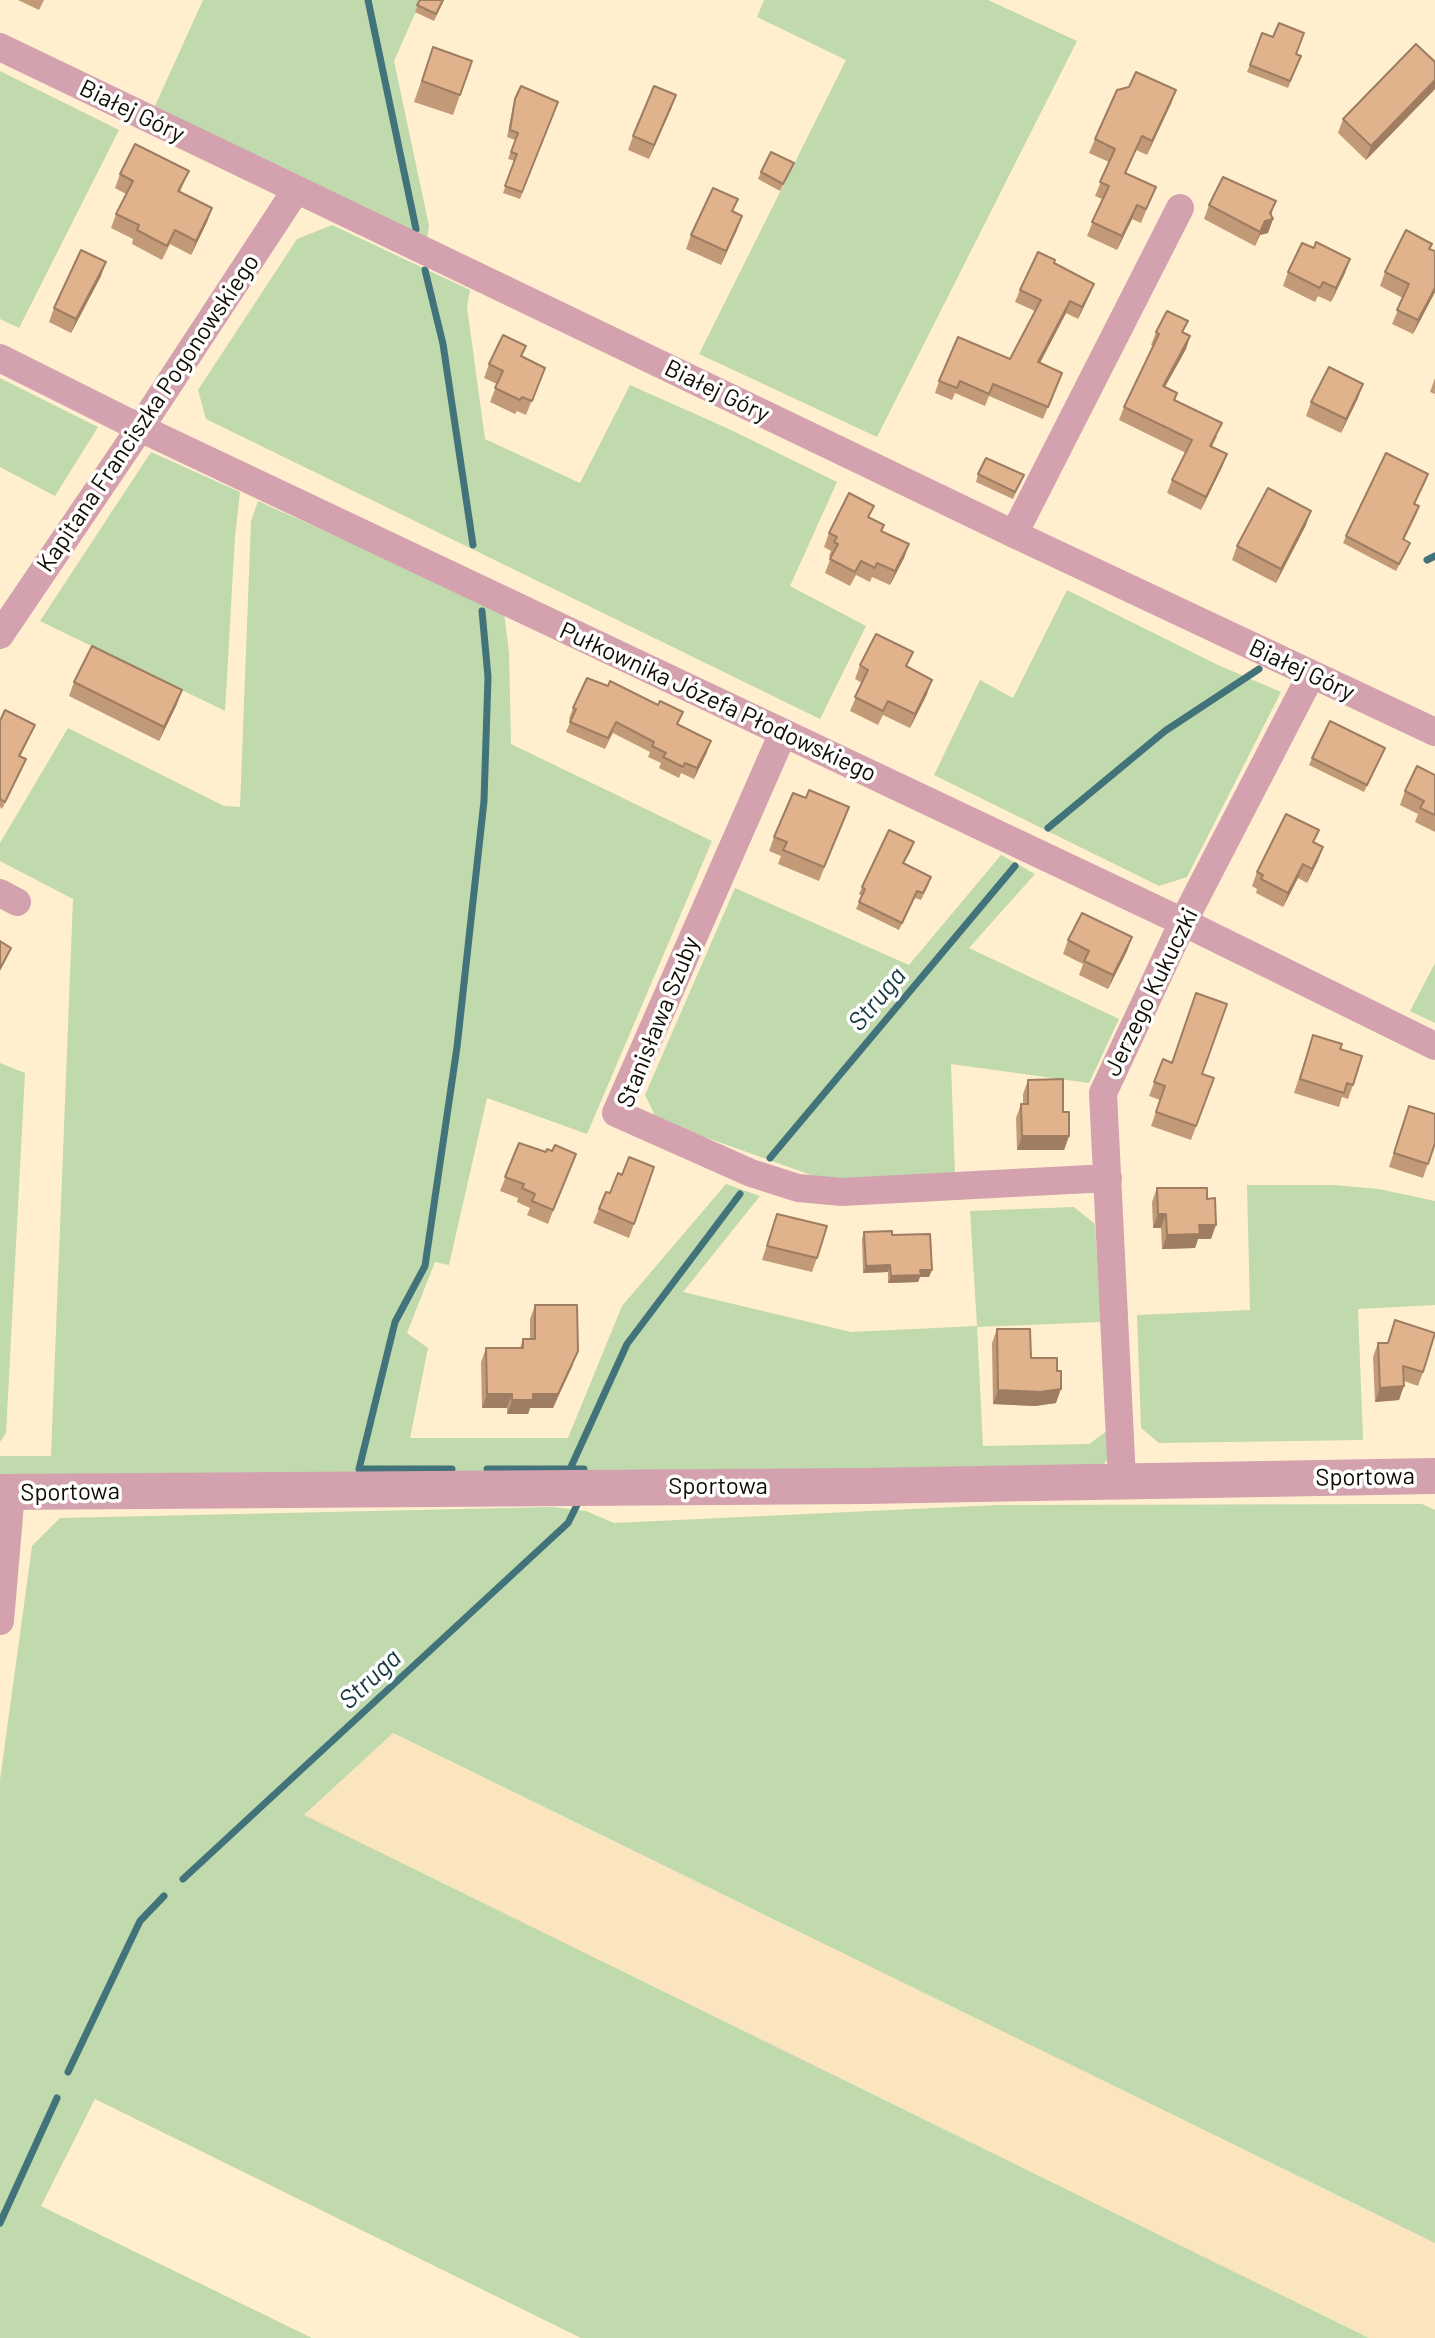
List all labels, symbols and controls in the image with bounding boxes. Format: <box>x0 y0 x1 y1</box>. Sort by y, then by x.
street label: Białej Góry <box>75 73 189 149</box>
street label: Kapitana Franciszka Pogonowskiego <box>31 249 265 577</box>
street label: Białej Góry <box>660 353 774 429</box>
street label: Pułkownika Józefa Płodowskiego <box>555 616 881 788</box>
street label: Białej Góry <box>1245 633 1359 707</box>
street label: Jerzego Kukuczki <box>1098 903 1204 1081</box>
street label: Stanisława Szuby <box>611 932 705 1112</box>
water label: Struga <box>841 961 913 1037</box>
street label: Sportowa <box>1315 1462 1415 1492</box>
street label: Sportowa <box>668 1472 768 1500</box>
street label: Sportowa <box>20 1477 120 1507</box>
water label: Struga <box>332 1642 408 1716</box>

